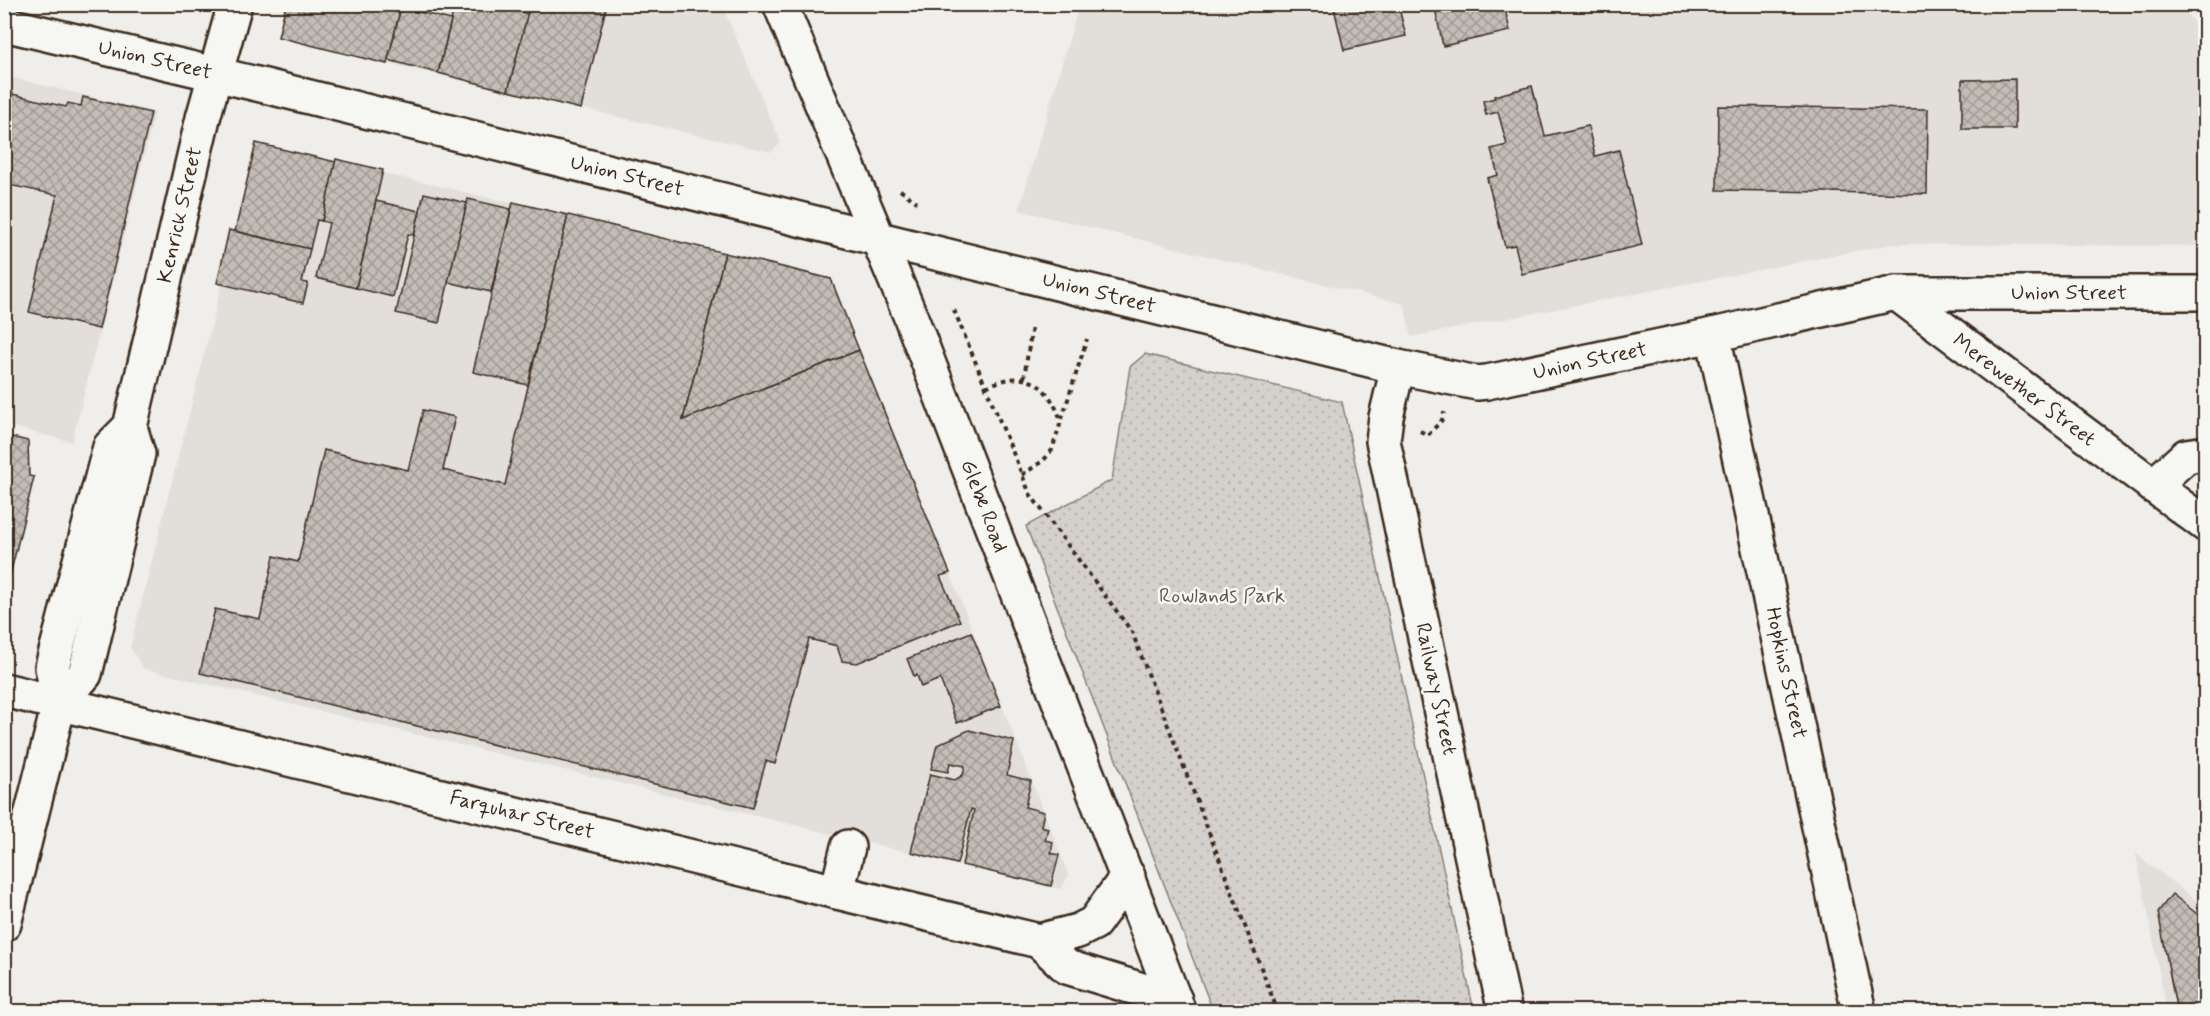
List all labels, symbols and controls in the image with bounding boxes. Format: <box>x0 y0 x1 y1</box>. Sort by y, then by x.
street label: Union Street <box>95 33 215 87</box>
street label: Kenrick Street <box>151 144 209 286</box>
street label: Union Street <box>567 148 687 204</box>
street label: Union Street <box>1039 265 1159 321</box>
street label: Union Street <box>2011 279 2127 307</box>
street label: Merewether Street <box>1947 327 2101 453</box>
street label: Union Street <box>1530 335 1650 387</box>
street label: Glebe Road <box>953 456 1015 556</box>
park label: Rowlands Park <box>1159 582 1285 610</box>
street label: Hopkins Street <box>1758 605 1814 742</box>
street label: Railway Street <box>1408 620 1464 758</box>
street label: Farquhar Street <box>447 784 597 847</box>

